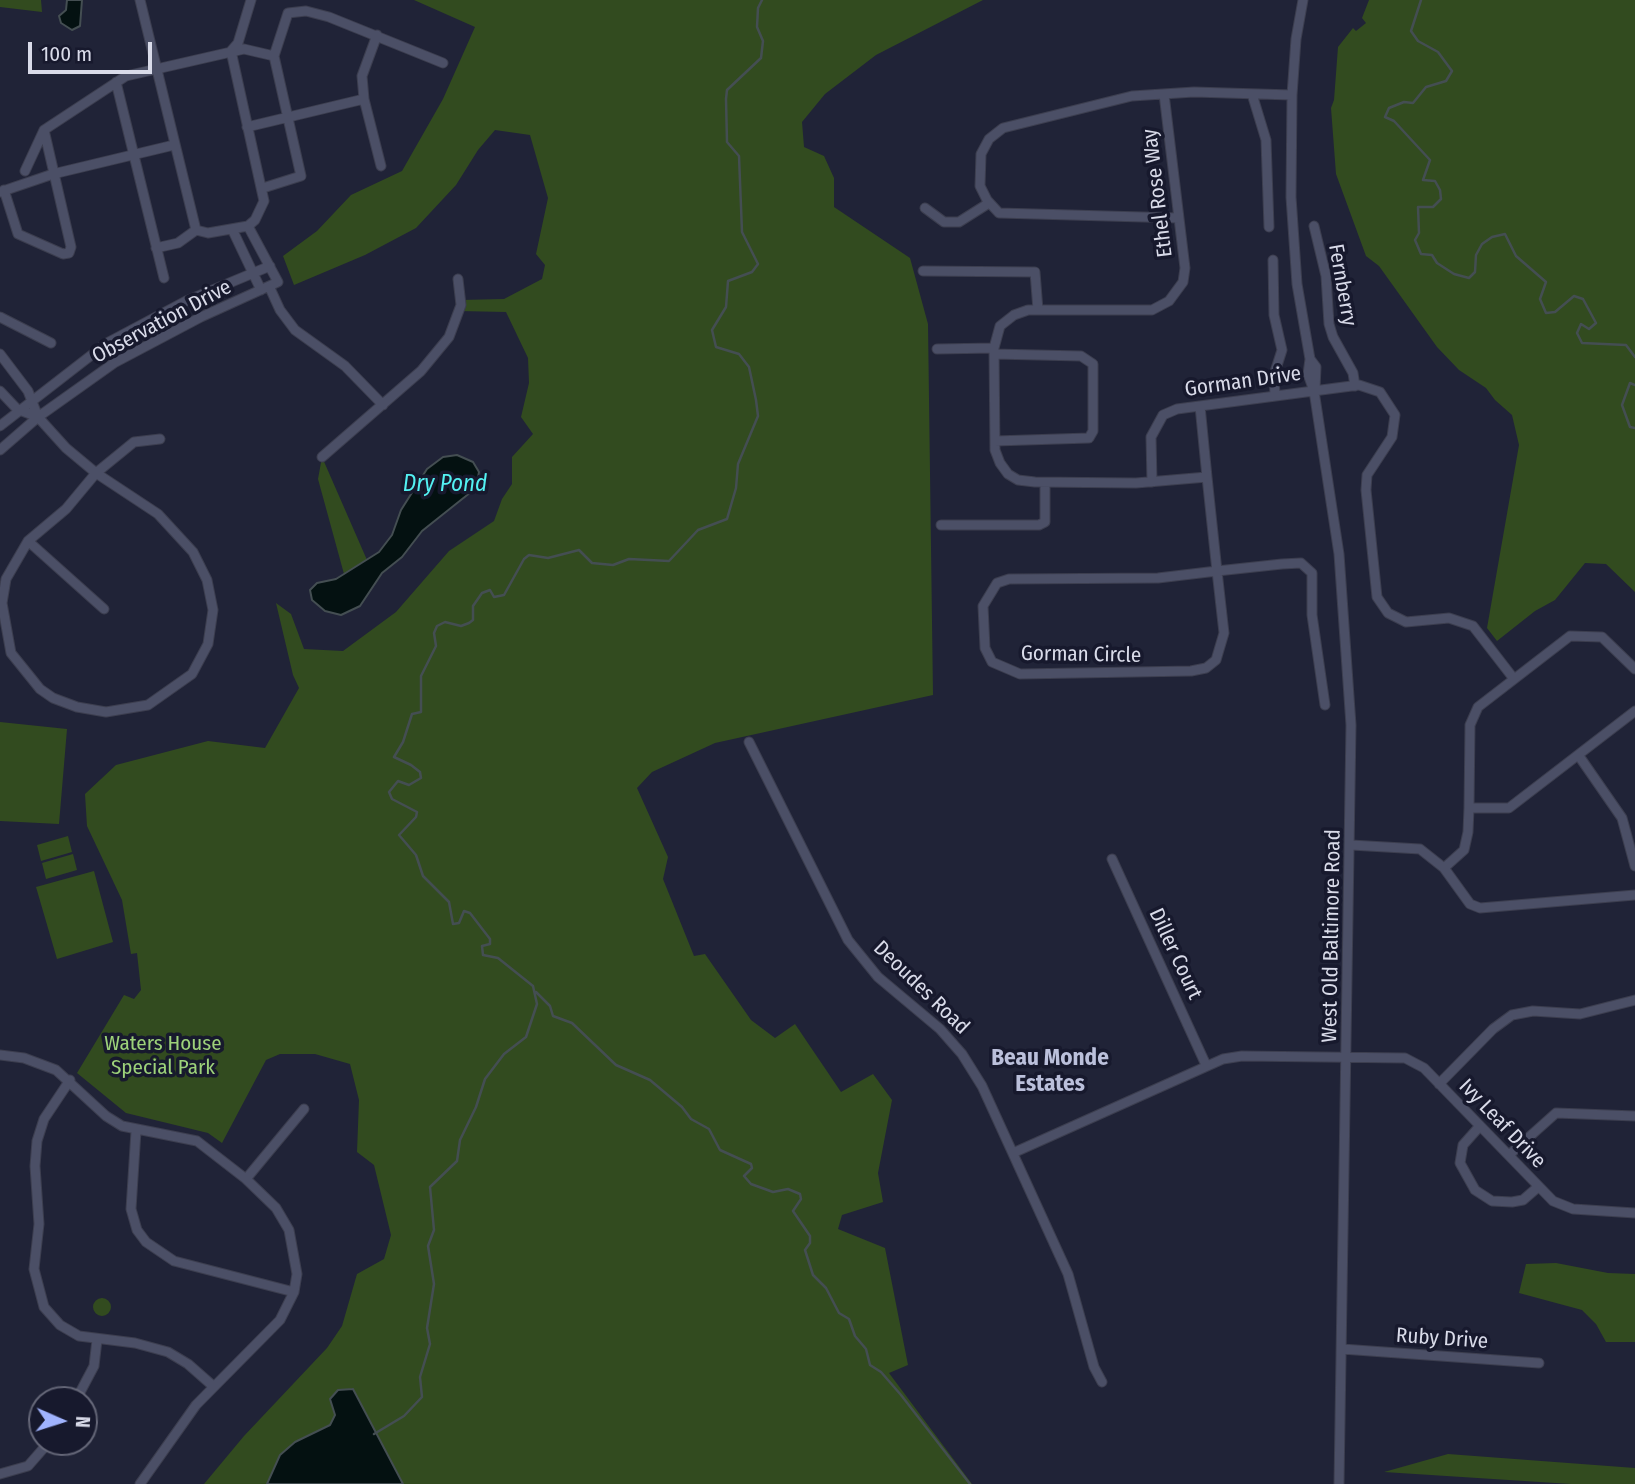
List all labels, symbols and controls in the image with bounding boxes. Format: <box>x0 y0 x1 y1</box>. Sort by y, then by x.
scale bar <box>32 28 156 72</box>
text: 100 m <box>41 41 92 67</box>
street label: Ethel Rose Way <box>1138 127 1178 259</box>
street label: Fernberry <box>1322 242 1362 328</box>
street label: Observation Drive <box>88 275 236 369</box>
street label: Gorman Drive <box>1183 361 1303 403</box>
water label: Dry Pond <box>403 471 487 499</box>
street label: Gorman Circle <box>1021 641 1141 669</box>
street label: West Old Baltimore Road <box>1318 829 1346 1043</box>
street label: Diller Court <box>1143 904 1207 1004</box>
street label: Deoudes Road <box>868 936 974 1040</box>
park label: Waters House Special Park <box>104 1031 222 1081</box>
district label: Beau Monde Estates <box>991 1045 1109 1099</box>
street label: Ivy Leaf Drive <box>1453 1074 1551 1174</box>
street label: Ruby Drive <box>1395 1323 1489 1355</box>
north arrow <box>28 1386 98 1456</box>
text: N <box>71 1416 94 1428</box>

